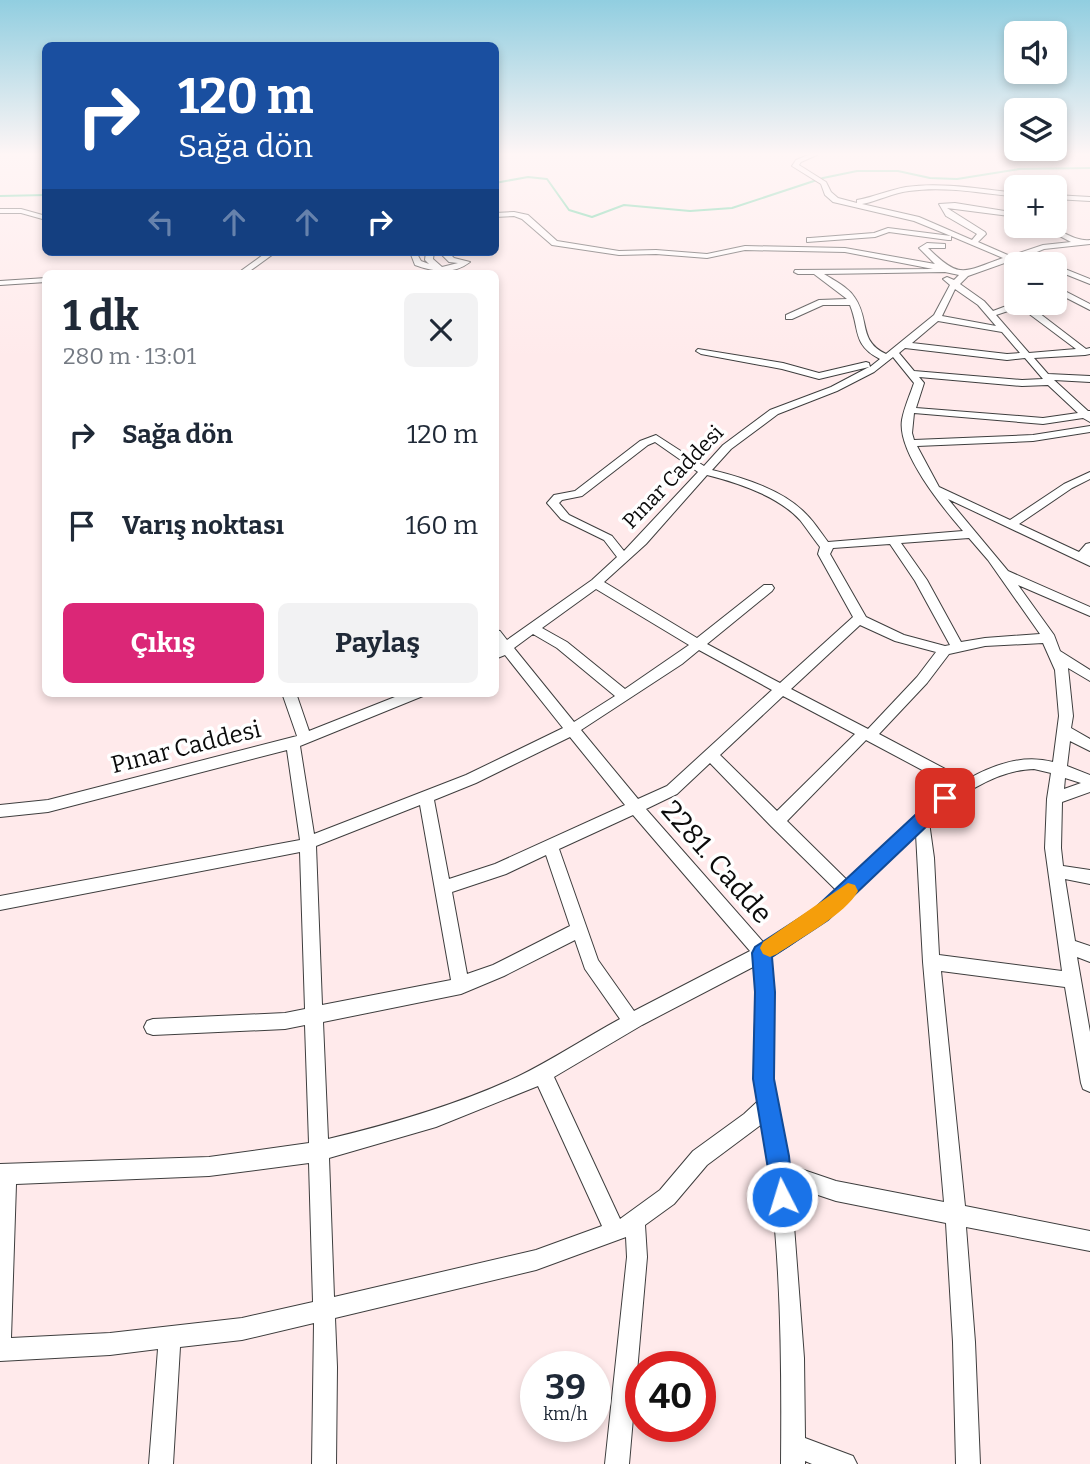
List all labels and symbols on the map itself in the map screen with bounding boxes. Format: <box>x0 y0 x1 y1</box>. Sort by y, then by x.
street label: Pınar Caddesi <box>617 420 729 534</box>
street label: Pınar Caddesi <box>108 715 264 779</box>
pin <box>915 768 975 828</box>
street label: 2281. Cadde <box>655 794 779 930</box>
position arrow <box>745 1160 819 1234</box>
speed limit sign: 40 <box>625 1351 716 1442</box>

